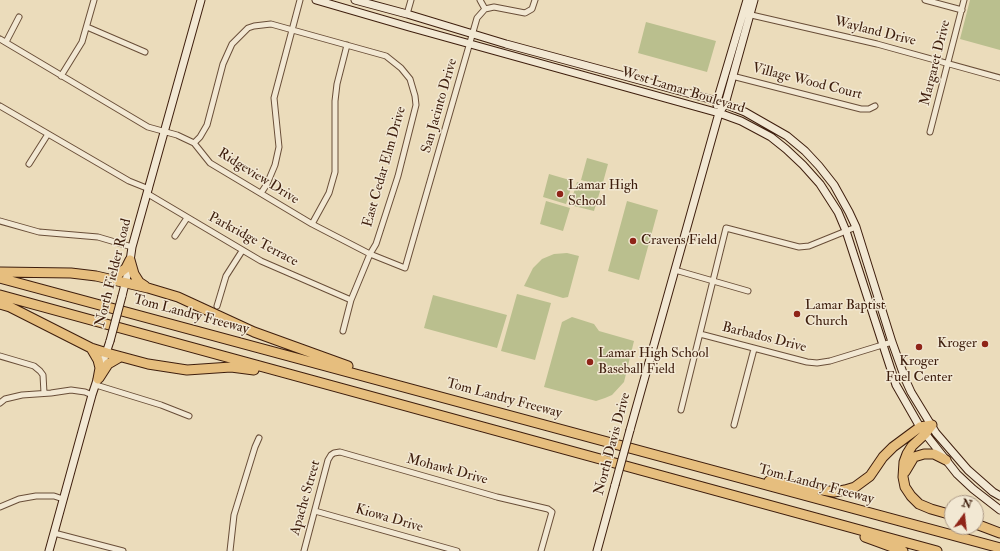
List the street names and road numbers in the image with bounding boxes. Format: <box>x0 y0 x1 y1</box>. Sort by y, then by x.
street label: Wayland Drive <box>833 14 917 50</box>
street label: Margaret Drive <box>917 18 955 108</box>
street label: San Jacinto Drive <box>418 57 462 155</box>
street label: Village Wood Court <box>750 60 864 104</box>
street label: West Lamar Boulevard <box>619 64 747 118</box>
street label: East Cedar Elm Drive <box>360 105 410 229</box>
street label: Ridgeview Drive <box>214 145 302 209</box>
street label: Parkridge Terrace <box>205 209 301 271</box>
street label: North Fielder Road <box>92 217 136 329</box>
street label: Tom Landry Freeway <box>131 291 251 339</box>
street label: Barbados Drive <box>720 319 808 357</box>
street label: Tom Landry Freeway <box>444 375 564 423</box>
street label: North Davis Drive <box>591 391 635 497</box>
street label: Mohawk Drive <box>405 451 489 489</box>
street label: Apache Street <box>287 459 325 537</box>
street label: Tom Landry Freeway <box>756 461 876 509</box>
street label: Kiowa Drive <box>353 501 425 537</box>

